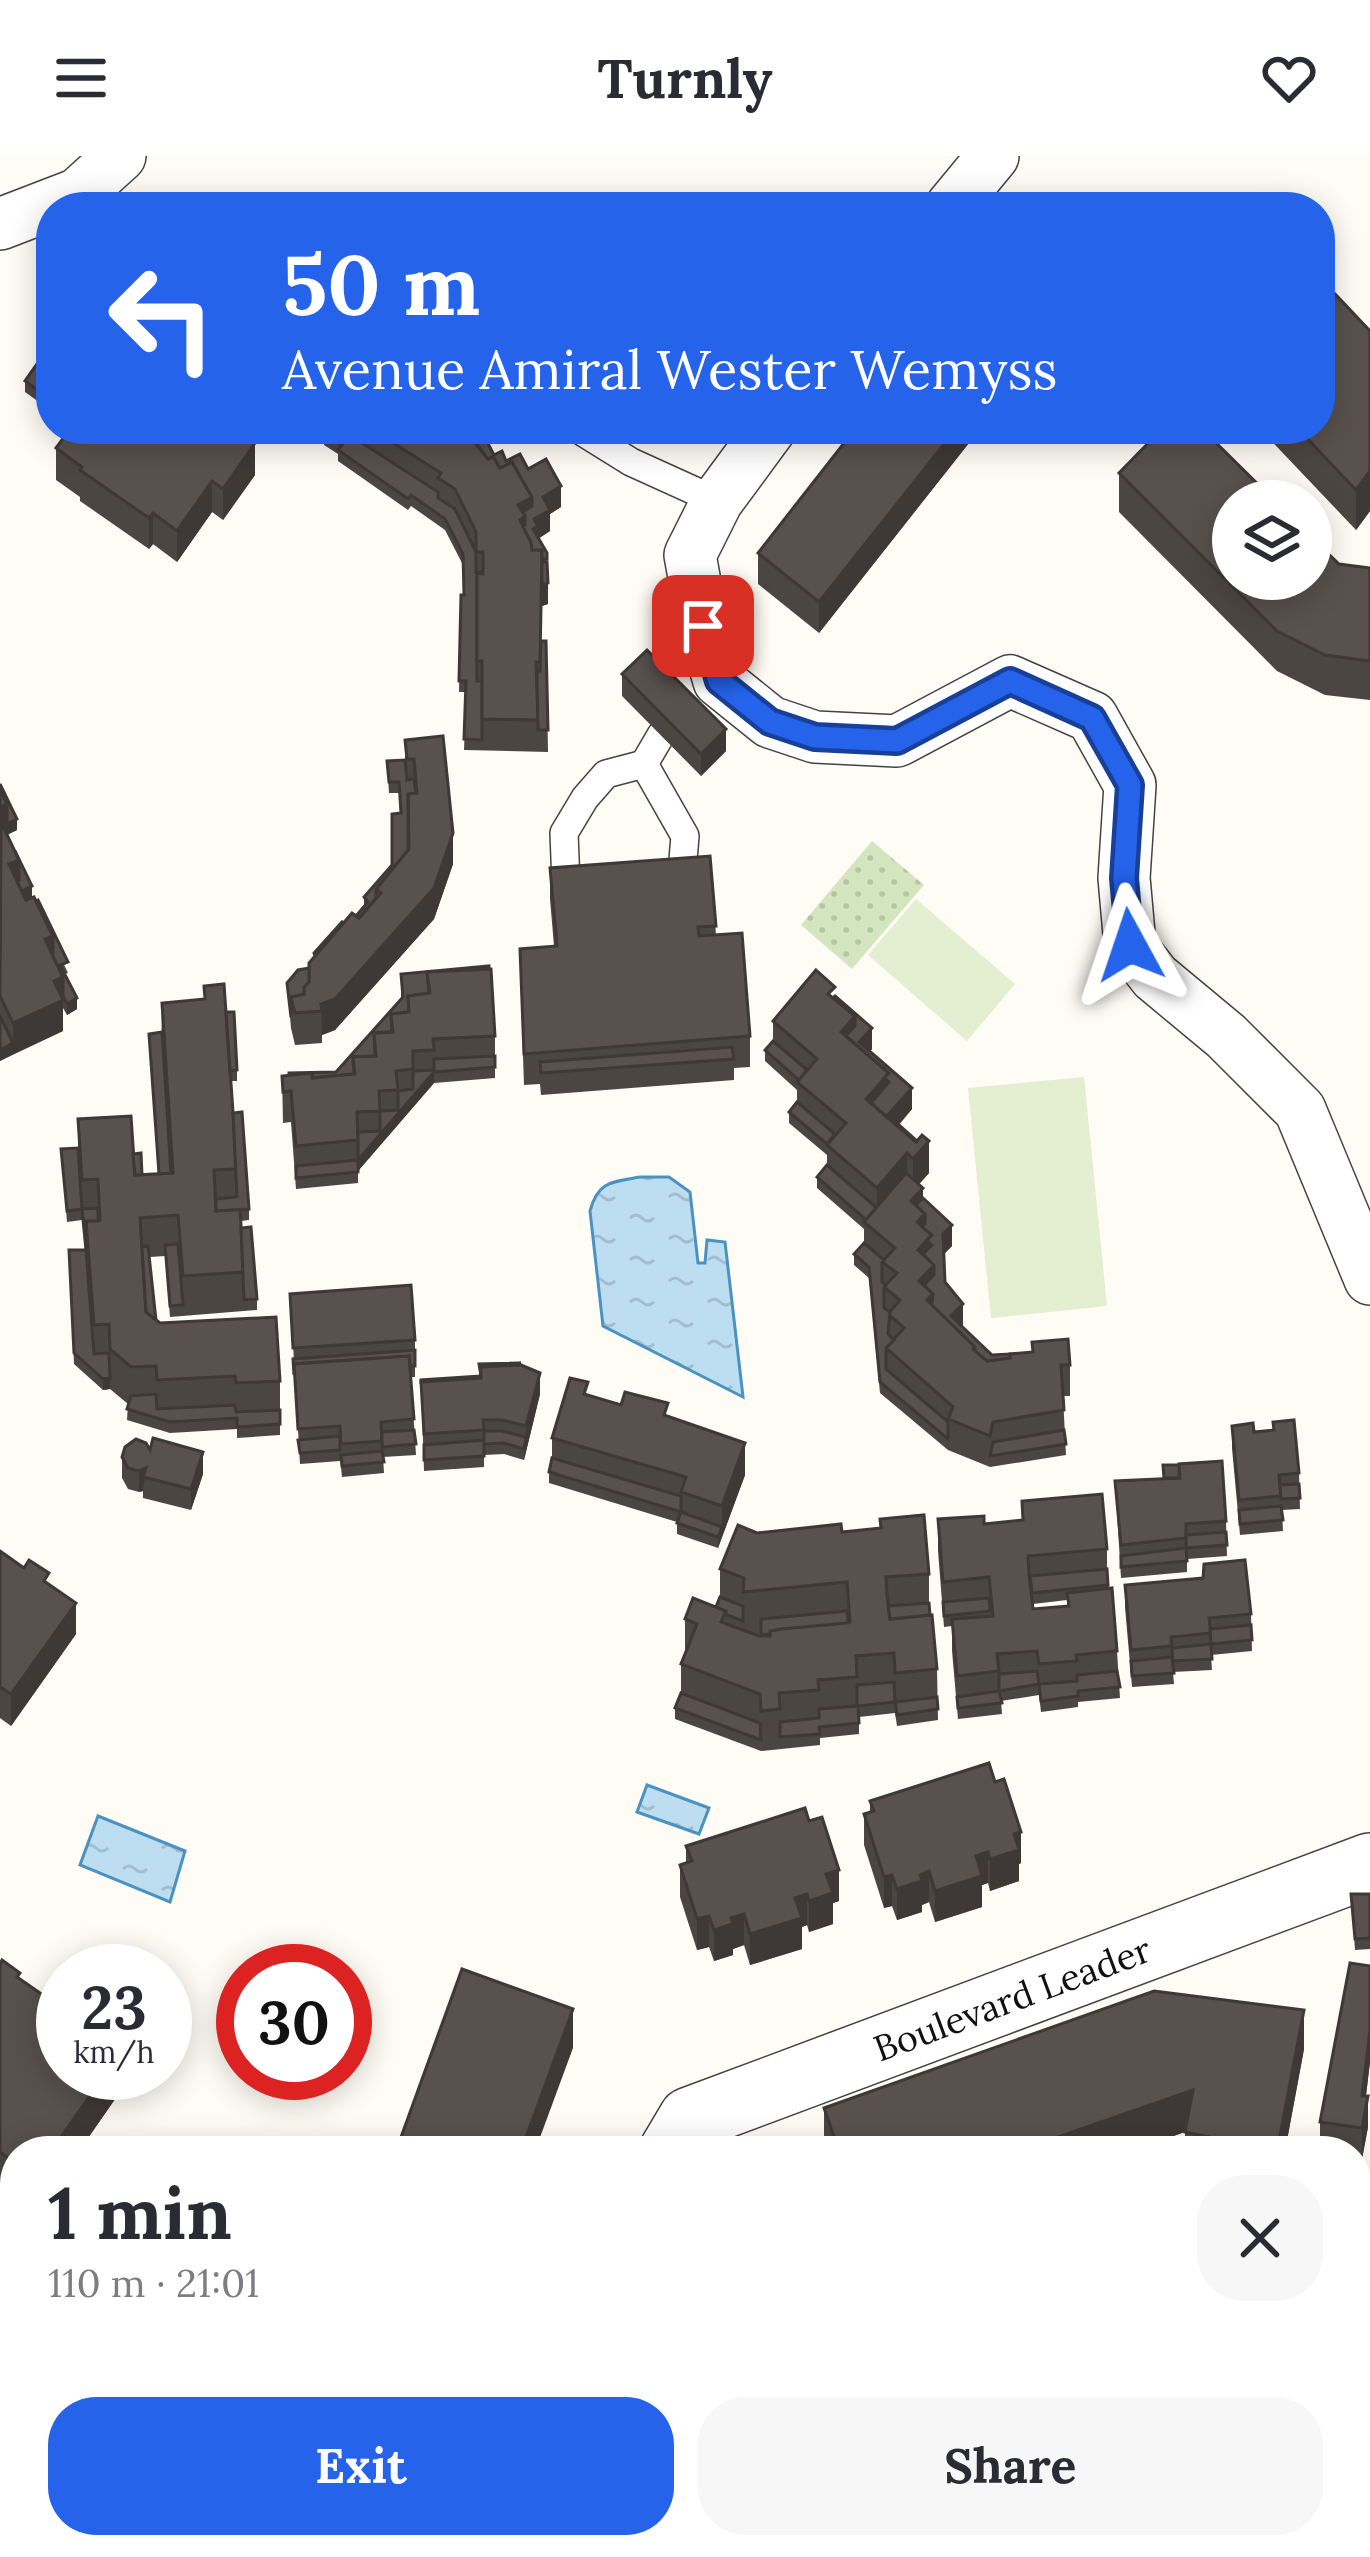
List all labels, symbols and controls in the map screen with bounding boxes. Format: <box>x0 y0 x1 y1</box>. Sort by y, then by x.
text: Turnly <box>597 44 773 113</box>
icon: menu <box>48 45 114 111</box>
icon: heart <box>1256 45 1322 111</box>
text: 50 m <box>282 230 480 338</box>
icon: left <box>84 240 240 396</box>
text: Avenue Amiral Wester Wemyss <box>282 335 1057 404</box>
map controls <box>1212 480 1332 600</box>
button: layers <box>1212 480 1332 600</box>
pin <box>652 575 754 677</box>
icon: arrive <box>670 593 736 659</box>
position arrow <box>1067 882 1193 1008</box>
street label: Boulevard Leader <box>867 1926 1157 2071</box>
speed limit sign: 30 <box>216 1944 372 2100</box>
text: 23 <box>81 1969 147 2045</box>
text: km/h <box>73 2033 155 2071</box>
text: 1 min <box>48 2167 232 2259</box>
button: close <box>1197 2175 1323 2301</box>
text: 110 m · 21:01 <box>48 2258 259 2308</box>
button: Exit <box>48 2397 674 2535</box>
button: Share <box>698 2397 1323 2535</box>

